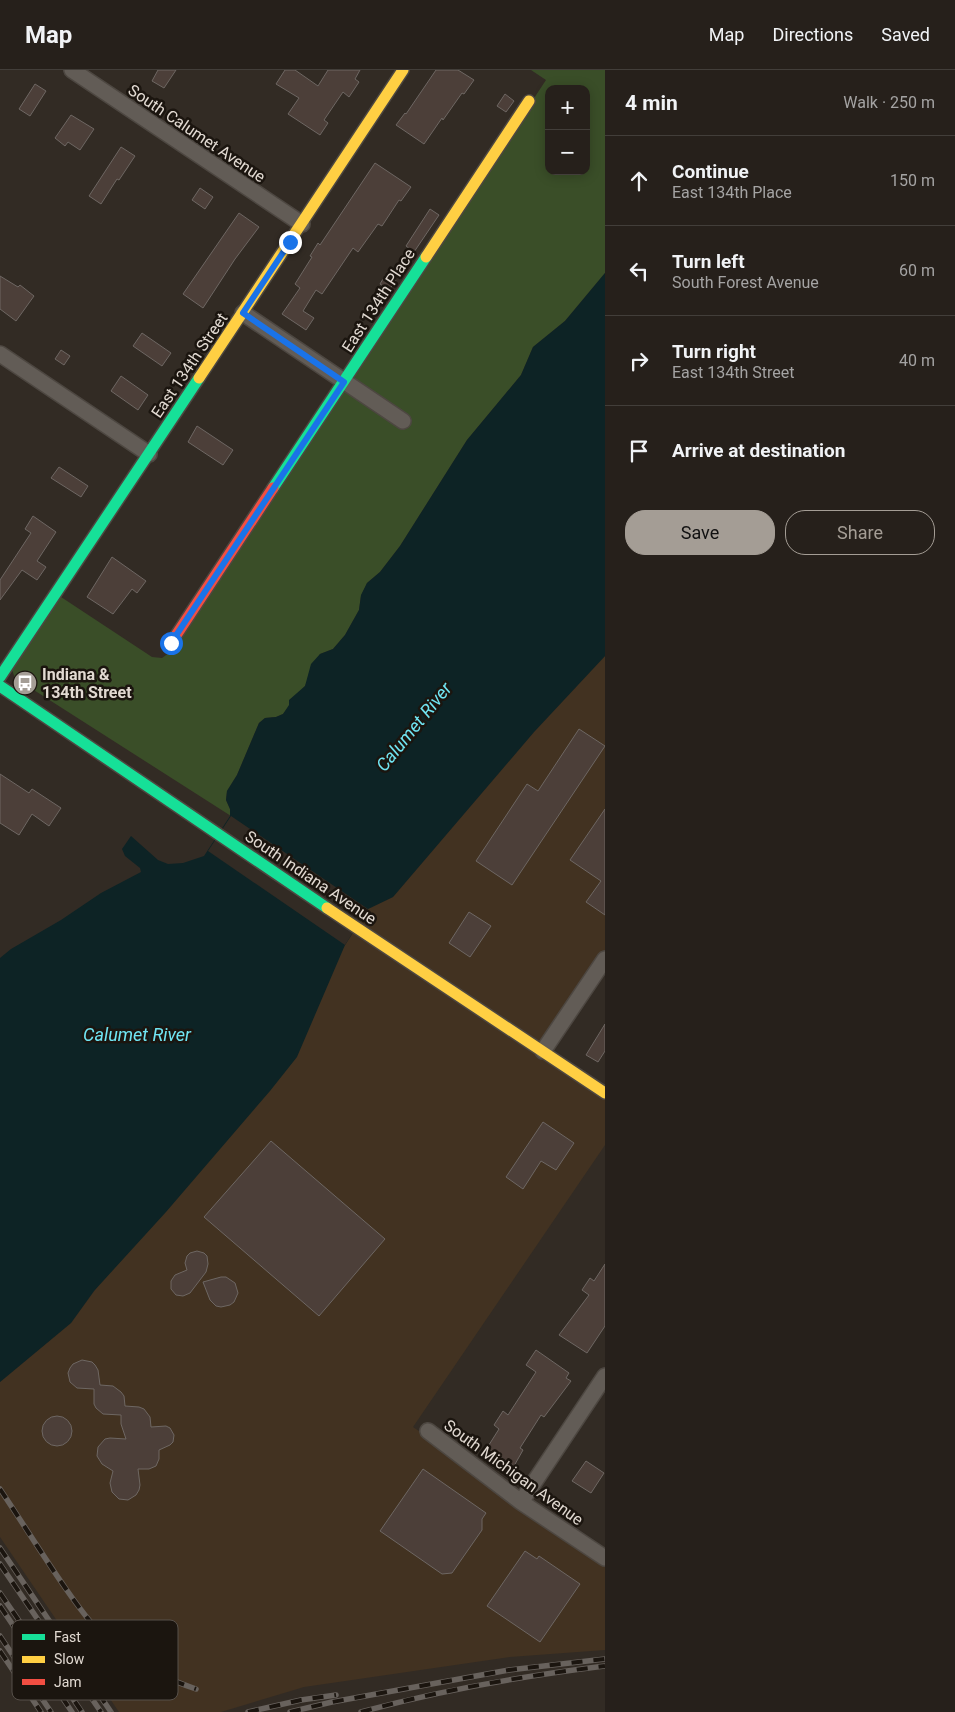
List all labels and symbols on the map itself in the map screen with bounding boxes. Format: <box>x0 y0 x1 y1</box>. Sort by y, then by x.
street label: South Calumet Avenue <box>125 80 269 186</box>
route end <box>279 231 302 254</box>
street label: East 134th Place <box>338 245 419 356</box>
street label: East 134th Street <box>147 309 232 421</box>
route start <box>160 632 183 655</box>
place label: Indiana & 134th Street <box>42 665 132 702</box>
bus stop icon: Indiana & 134th Street <box>12 670 38 696</box>
water label: Calumet River <box>371 677 456 775</box>
street label: South Indiana Avenue <box>242 826 380 928</box>
water label: Calumet River <box>83 1024 192 1045</box>
street label: South Michigan Avenue <box>440 1416 587 1529</box>
legend <box>12 1620 178 1700</box>
text: Fast <box>54 1629 81 1645</box>
text: Slow <box>54 1651 85 1667</box>
text: Jam <box>54 1674 82 1690</box>

